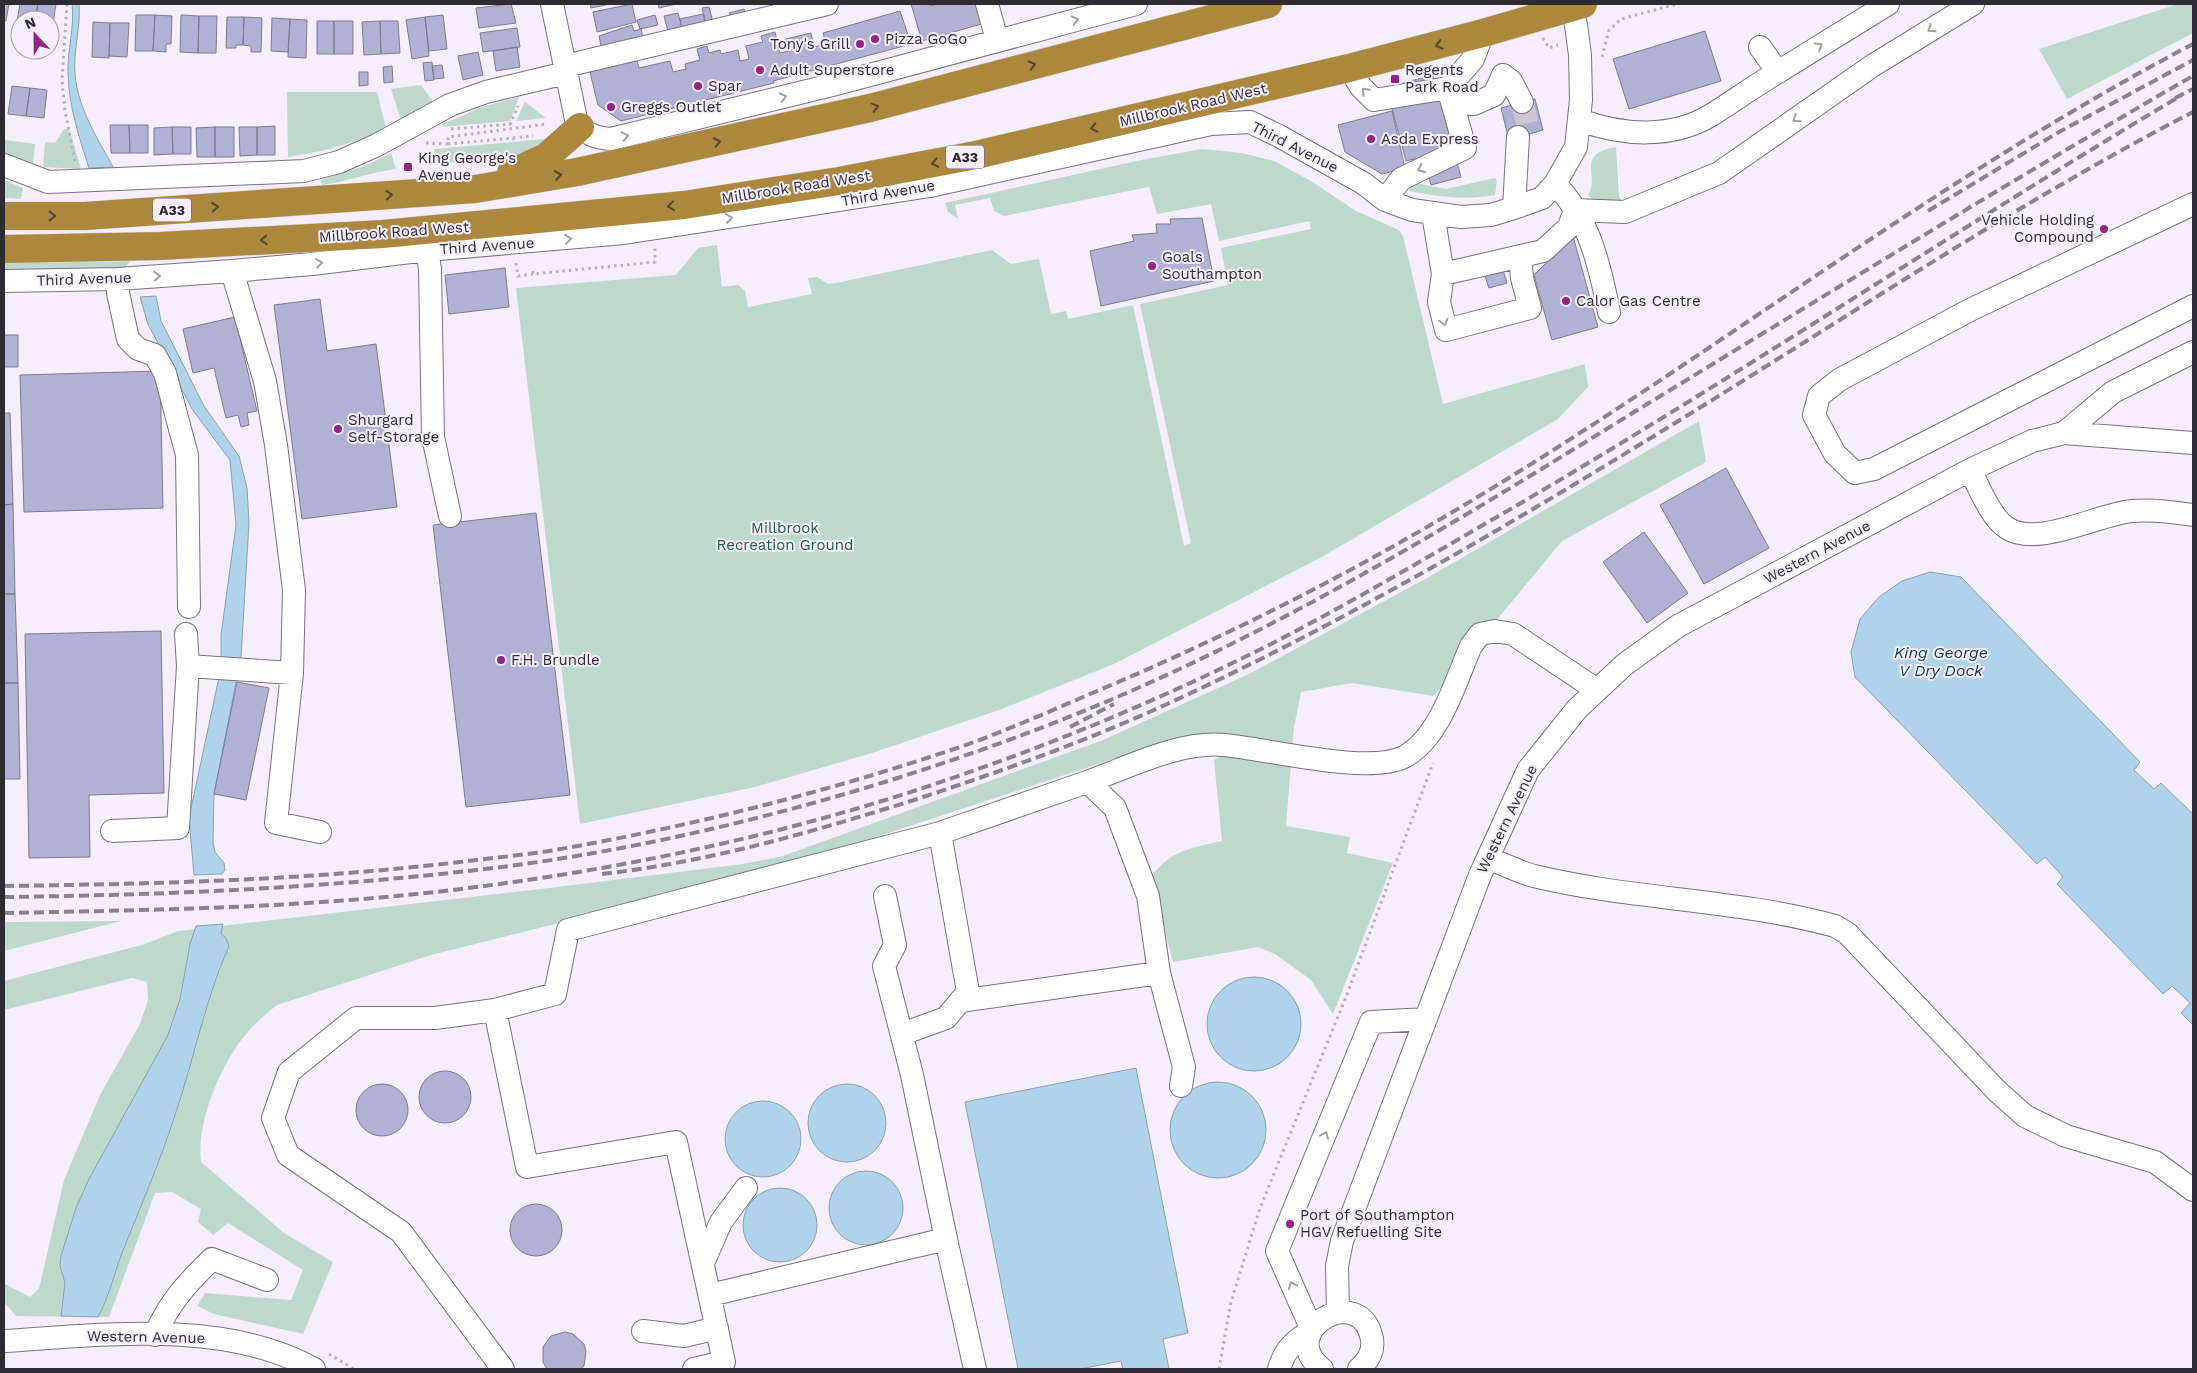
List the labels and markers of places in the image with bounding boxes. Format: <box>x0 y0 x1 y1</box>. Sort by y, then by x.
place label: Pizza GoGo <box>885 30 967 48</box>
marker: Pizza GoGo <box>869 33 881 45</box>
place label: Tony's Grill <box>770 35 850 53</box>
marker: Tony's Grill <box>854 38 866 50</box>
place label: Adult Superstore <box>770 61 895 79</box>
place label: Regents Park Road <box>1405 61 1479 96</box>
marker: Adult Superstore <box>754 64 766 76</box>
marker: Regents Park Road <box>1389 73 1401 85</box>
place label: Spar <box>708 77 742 95</box>
marker: Spar <box>692 80 704 92</box>
place label: Greggs Outlet <box>621 98 722 116</box>
marker: Greggs Outlet <box>605 101 617 113</box>
place label: Asda Express <box>1381 130 1479 148</box>
marker: Asda Express <box>1365 133 1377 145</box>
place label: King George's Avenue <box>418 149 516 184</box>
marker: King George's Avenue <box>402 161 414 173</box>
place label: Vehicle Holding Compound <box>1981 211 2094 246</box>
marker: Vehicle Holding Compound <box>2098 223 2110 235</box>
place label: Goals Southampton <box>1162 248 1262 283</box>
marker: Goals Southampton <box>1146 260 1158 272</box>
place label: Calor Gas Centre <box>1576 292 1701 310</box>
marker: Calor Gas Centre <box>1560 295 1572 307</box>
place label: Shurgard Self-Storage <box>348 411 439 446</box>
marker: Shurgard Self-Storage <box>332 423 344 435</box>
place label: F.H. Brundle <box>511 651 600 669</box>
marker: F.H. Brundle <box>495 654 507 666</box>
place label: Port of Southampton HGV Refuelling Site <box>1300 1206 1454 1241</box>
marker: Port of Southampton HGV Refuelling Site <box>1284 1218 1296 1230</box>

